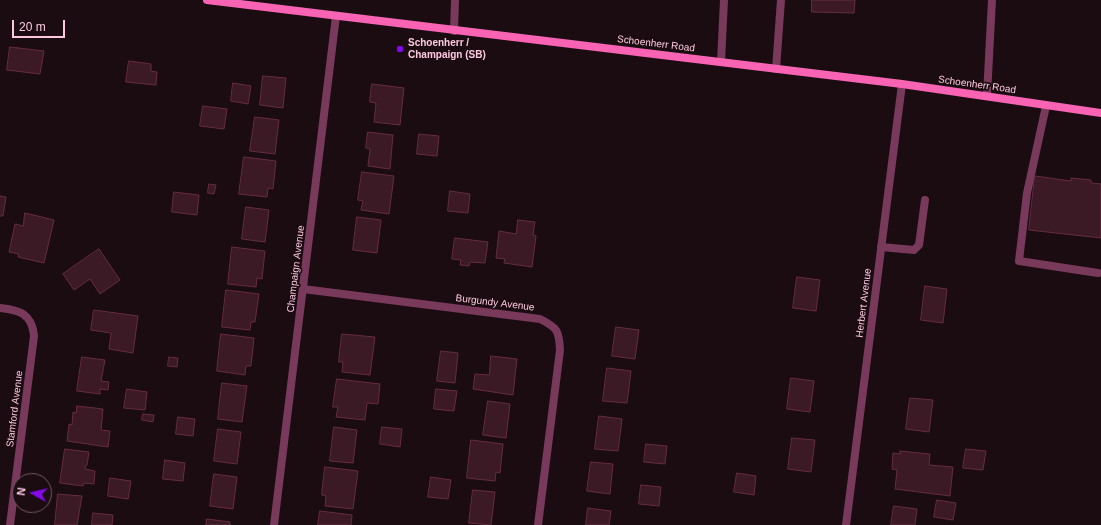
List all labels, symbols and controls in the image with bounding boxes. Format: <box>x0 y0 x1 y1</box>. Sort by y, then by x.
scale bar <box>14 12 67 38</box>
text: 20 m <box>19 20 46 34</box>
street label: Schoenherr Road <box>616 33 696 55</box>
place label: Schoenherr / Champaign (SB) <box>408 37 486 60</box>
marker: Schoenherr / Champaign (SB) <box>395 44 405 54</box>
street label: Schoenherr Road <box>937 74 1017 96</box>
street label: Champaign Avenue <box>285 225 307 313</box>
street label: Herbert Avenue <box>854 268 874 338</box>
street label: Burgundy Avenue <box>455 292 535 314</box>
street label: Stamford Avenue <box>4 370 26 448</box>
north arrow <box>12 473 52 513</box>
text: N <box>15 487 28 496</box>

